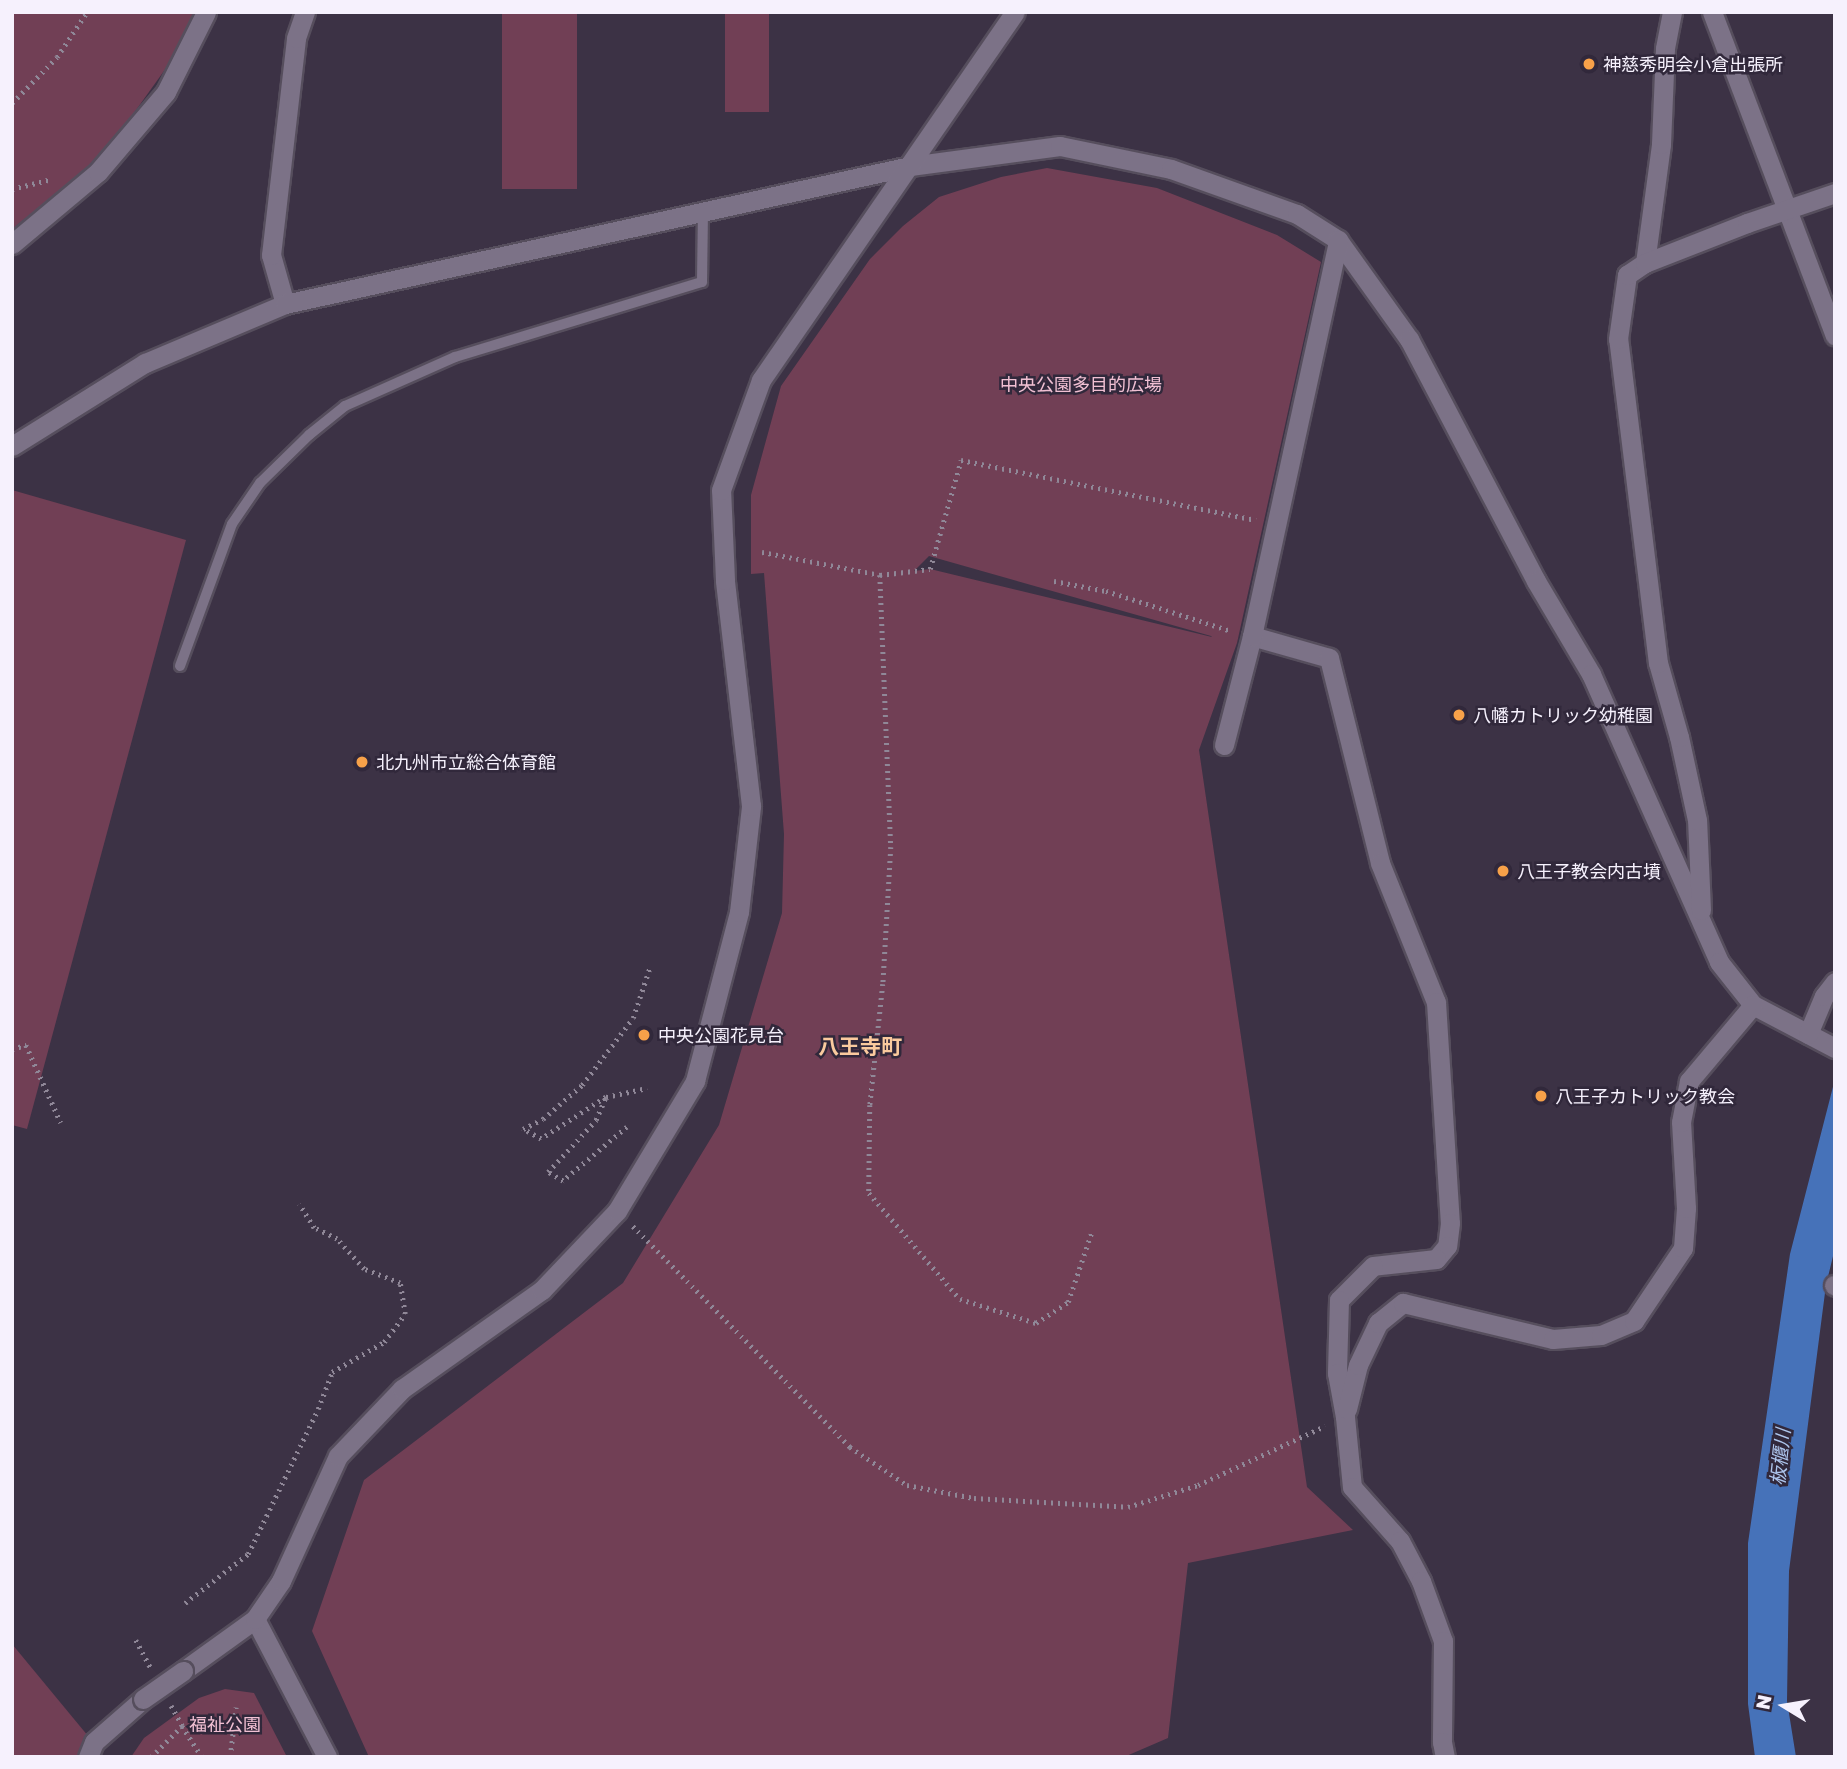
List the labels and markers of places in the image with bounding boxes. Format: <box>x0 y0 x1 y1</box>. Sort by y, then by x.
place label: 神慈秀明会小倉出張所 <box>1603 53 1783 75</box>
marker: 神慈秀明会小倉出張所 <box>1581 56 1597 72</box>
place label: 八幡カトリック幼稚園 <box>1473 704 1653 726</box>
marker: 八幡カトリック幼稚園 <box>1451 707 1467 723</box>
place label: 北九州市立総合体育館 <box>376 751 556 773</box>
marker: 北九州市立総合体育館 <box>354 754 370 770</box>
place label: 八王子教会内古墳 <box>1517 860 1661 882</box>
marker: 八王子教会内古墳 <box>1495 863 1511 879</box>
place label: 中央公園花見台 <box>658 1024 784 1046</box>
marker: 中央公園花見台 <box>636 1027 652 1043</box>
place label: 八王子カトリック教会 <box>1555 1085 1735 1107</box>
marker: 八王子カトリック教会 <box>1533 1088 1549 1104</box>

